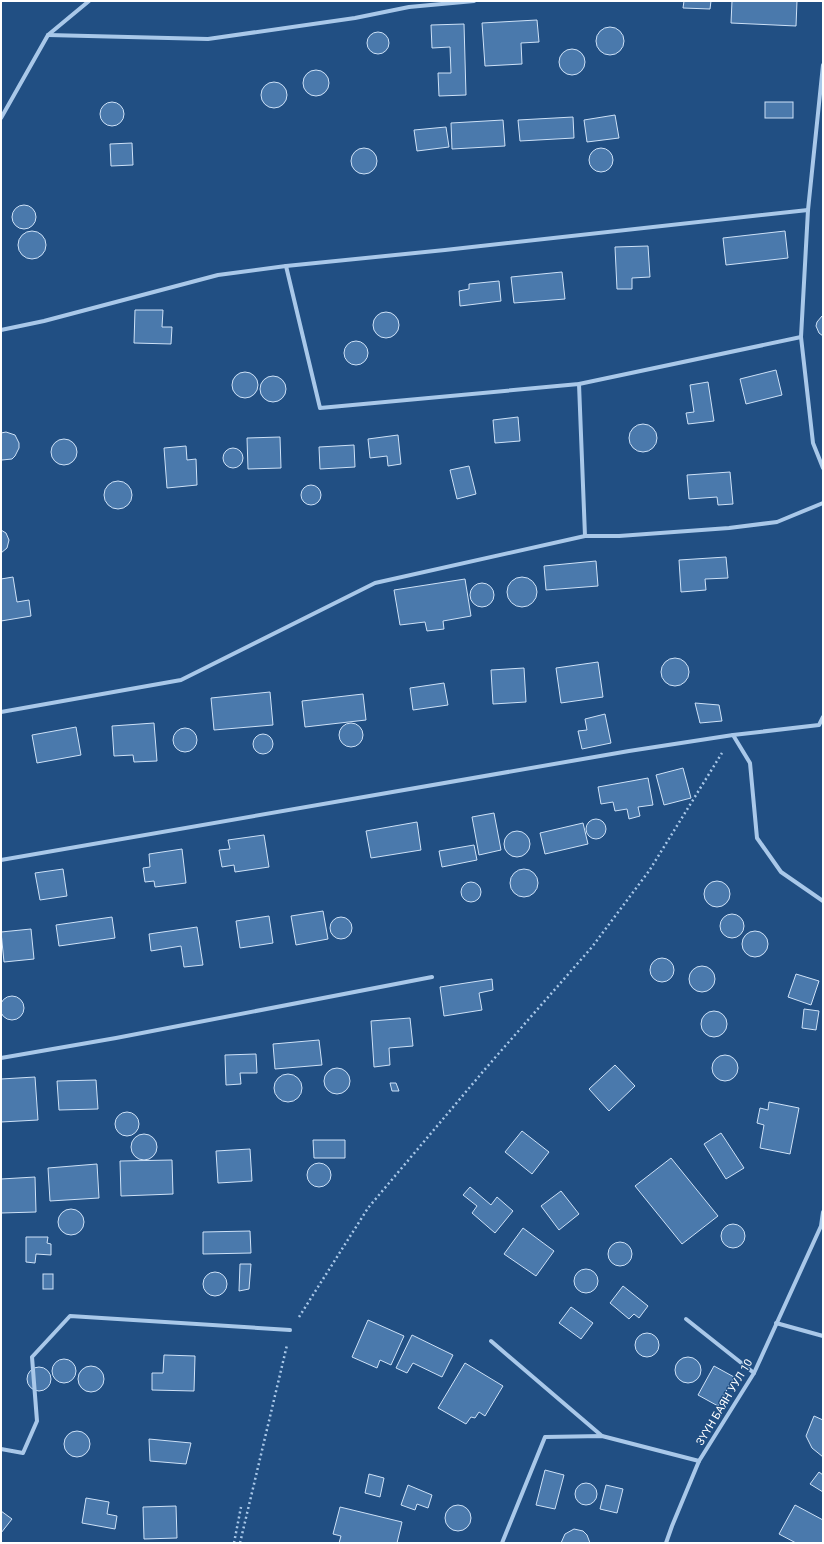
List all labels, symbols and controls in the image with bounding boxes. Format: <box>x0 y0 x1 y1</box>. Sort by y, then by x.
street label: ЗҮҮН БАЯН УУЛ 10 <box>694 1357 755 1448</box>

